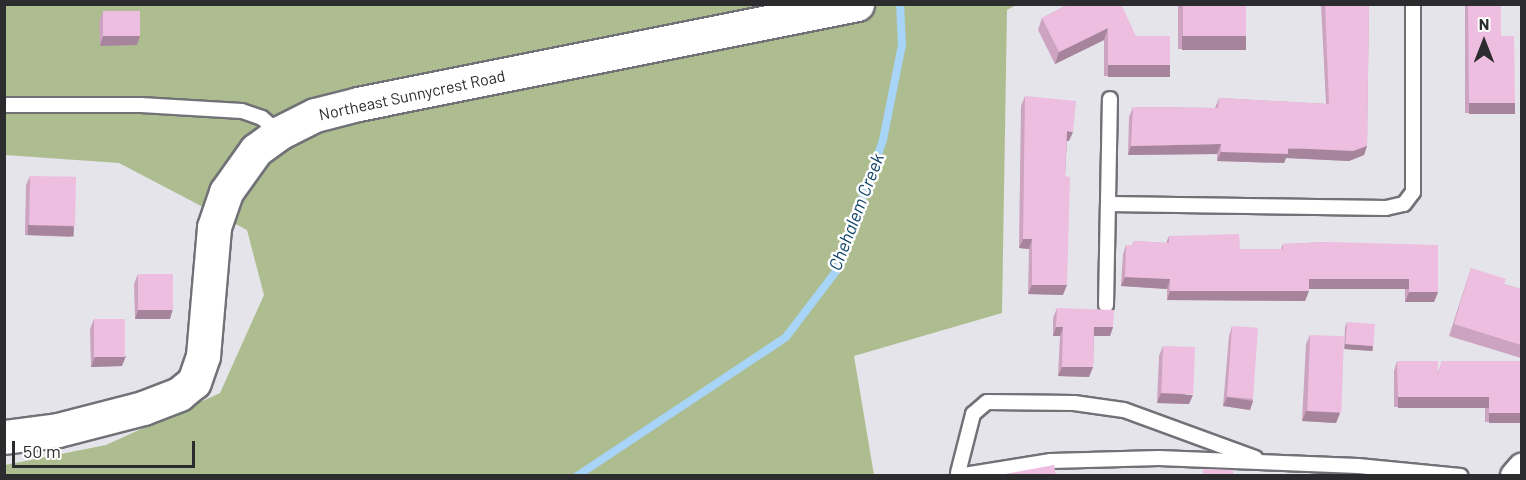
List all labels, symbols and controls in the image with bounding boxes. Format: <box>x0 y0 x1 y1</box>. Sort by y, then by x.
north arrow <box>1454 12 1514 72</box>
text: N <box>1479 14 1489 33</box>
street label: Northeast Sunnycrest Road <box>317 66 507 124</box>
water label: Chehalem Creek <box>824 150 888 274</box>
scale bar <box>15 429 198 467</box>
text: 50 m <box>23 440 61 462</box>

